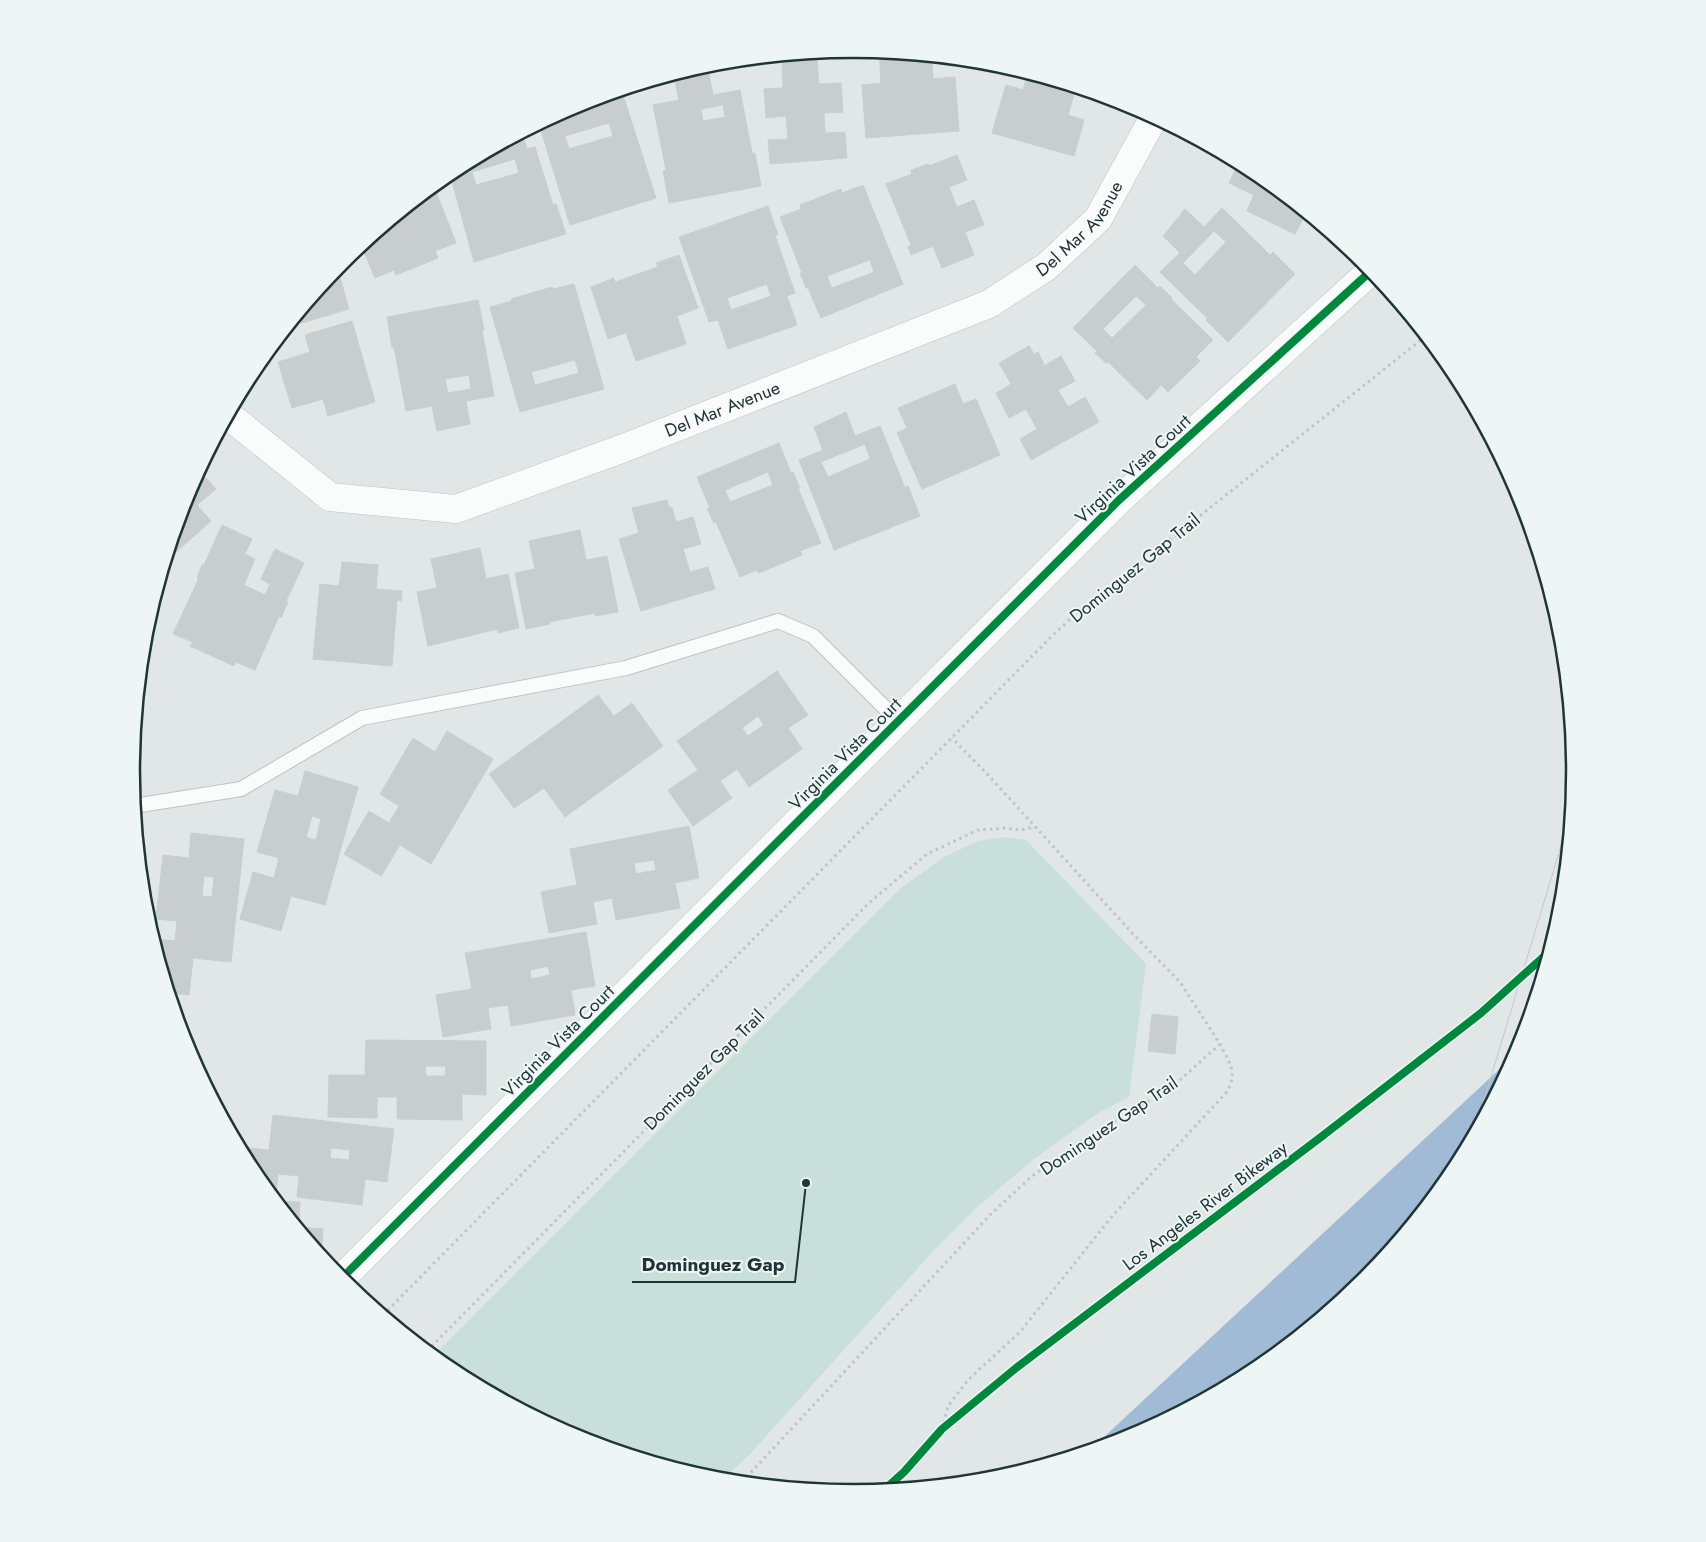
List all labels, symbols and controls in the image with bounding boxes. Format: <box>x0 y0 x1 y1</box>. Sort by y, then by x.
street label: Del Mar Avenue <box>1031 176 1129 283</box>
street label: Del Mar Avenue <box>661 375 784 444</box>
street label: Virginia Vista Court <box>1069 408 1197 530</box>
street label: Dominguez Gap Trail <box>1064 507 1206 629</box>
street label: Virginia Vista Court <box>783 691 908 816</box>
street label: Virginia Vista Court <box>496 978 621 1103</box>
street label: Dominguez Gap Trail <box>638 1004 770 1136</box>
street label: Dominguez Gap Trail <box>1035 1070 1183 1182</box>
street label: Los Angeles River Bikeway <box>1117 1135 1293 1277</box>
callout: Dominguez Gap <box>632 1248 795 1282</box>
text: Dominguez Gap <box>641 1251 785 1278</box>

